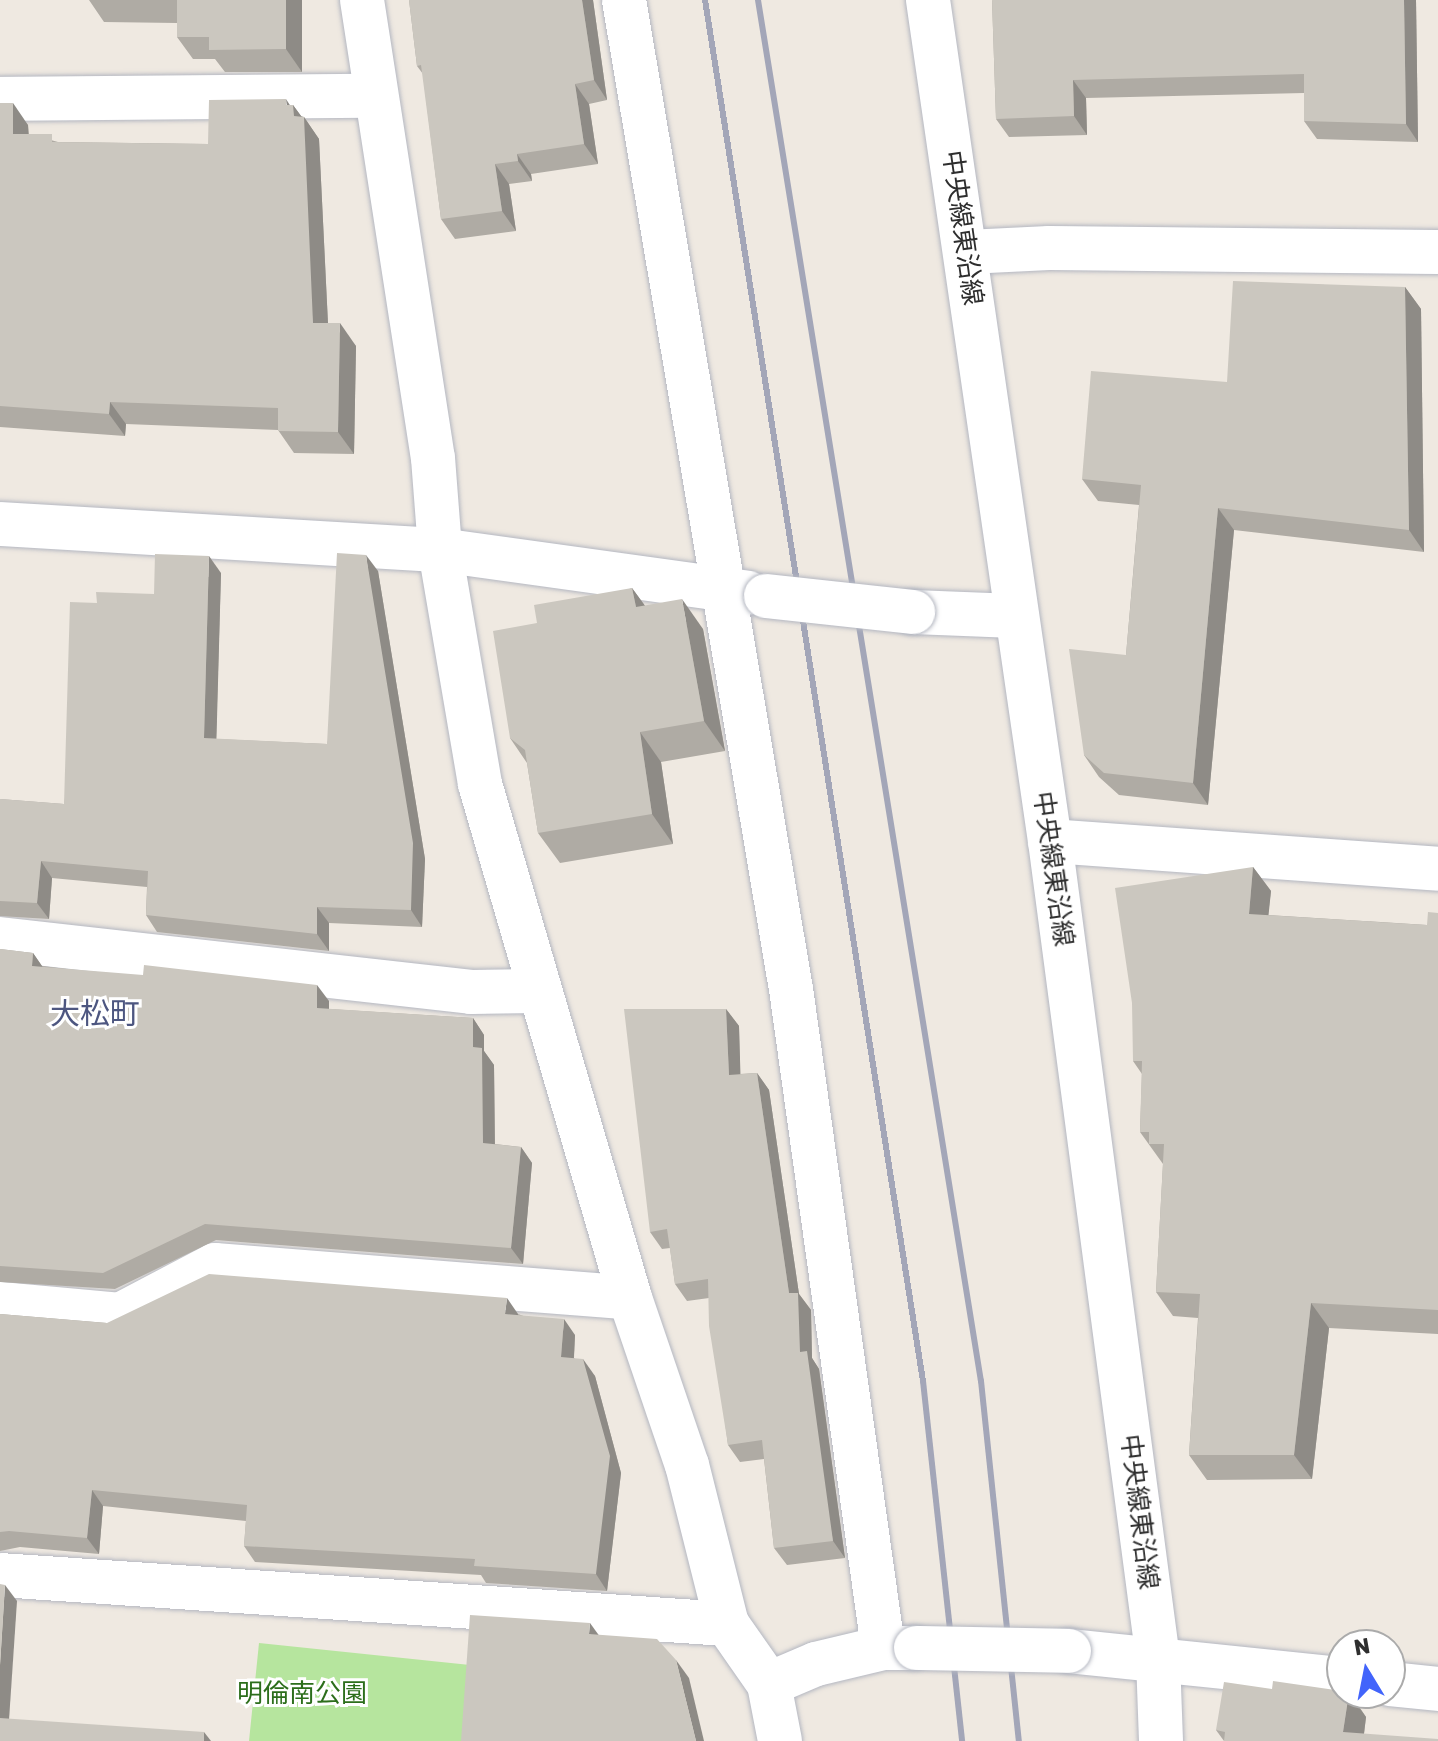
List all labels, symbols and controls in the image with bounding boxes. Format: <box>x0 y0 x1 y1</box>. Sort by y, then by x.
street label: 中央線東沿線 <box>936 149 988 307</box>
street label: 中央線東沿線 <box>1027 790 1079 948</box>
district label: 大松町 <box>50 996 140 1032</box>
street label: 中央線東沿線 <box>1114 1433 1164 1591</box>
north arrow <box>1326 1629 1406 1709</box>
text: N <box>1352 1632 1372 1662</box>
park label: 明倫南公園 <box>237 1678 367 1710</box>

